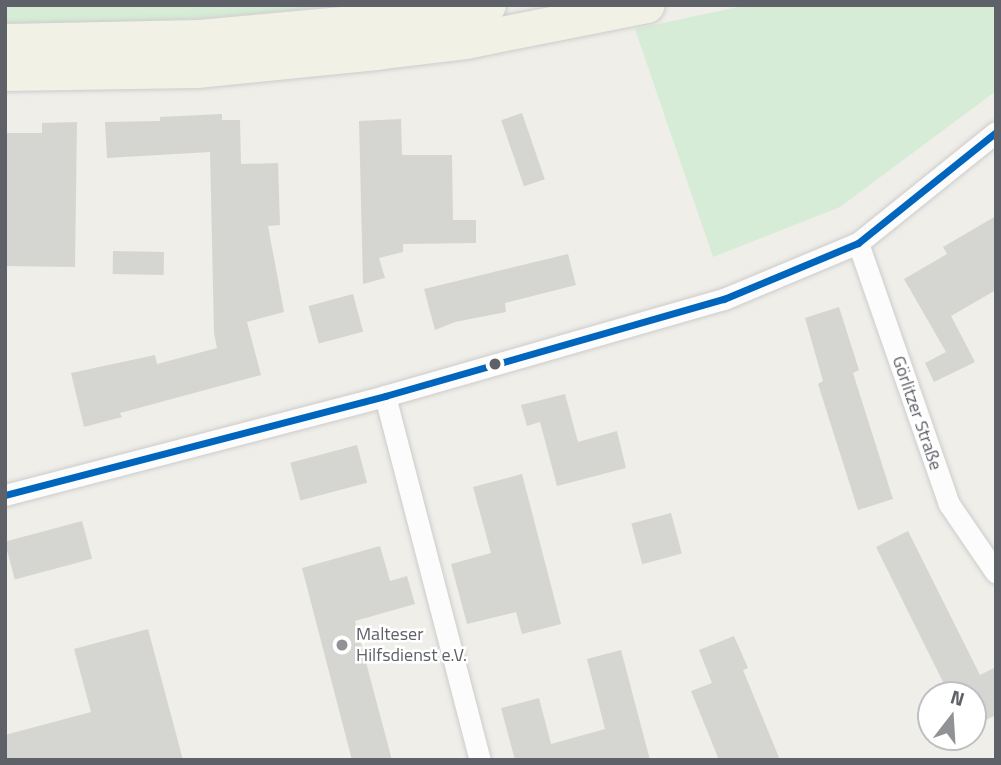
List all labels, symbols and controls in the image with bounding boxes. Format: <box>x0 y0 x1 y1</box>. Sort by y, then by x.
street label: Görlitzer Straße <box>887 353 947 473</box>
unlabelled marker <box>488 357 502 371</box>
place label: Malteser Hilfsdienst e.V. <box>356 624 467 666</box>
marker: Malteser Hilfsdienst e.V. <box>334 637 350 653</box>
north arrow <box>917 681 987 751</box>
text: N <box>947 682 968 713</box>

